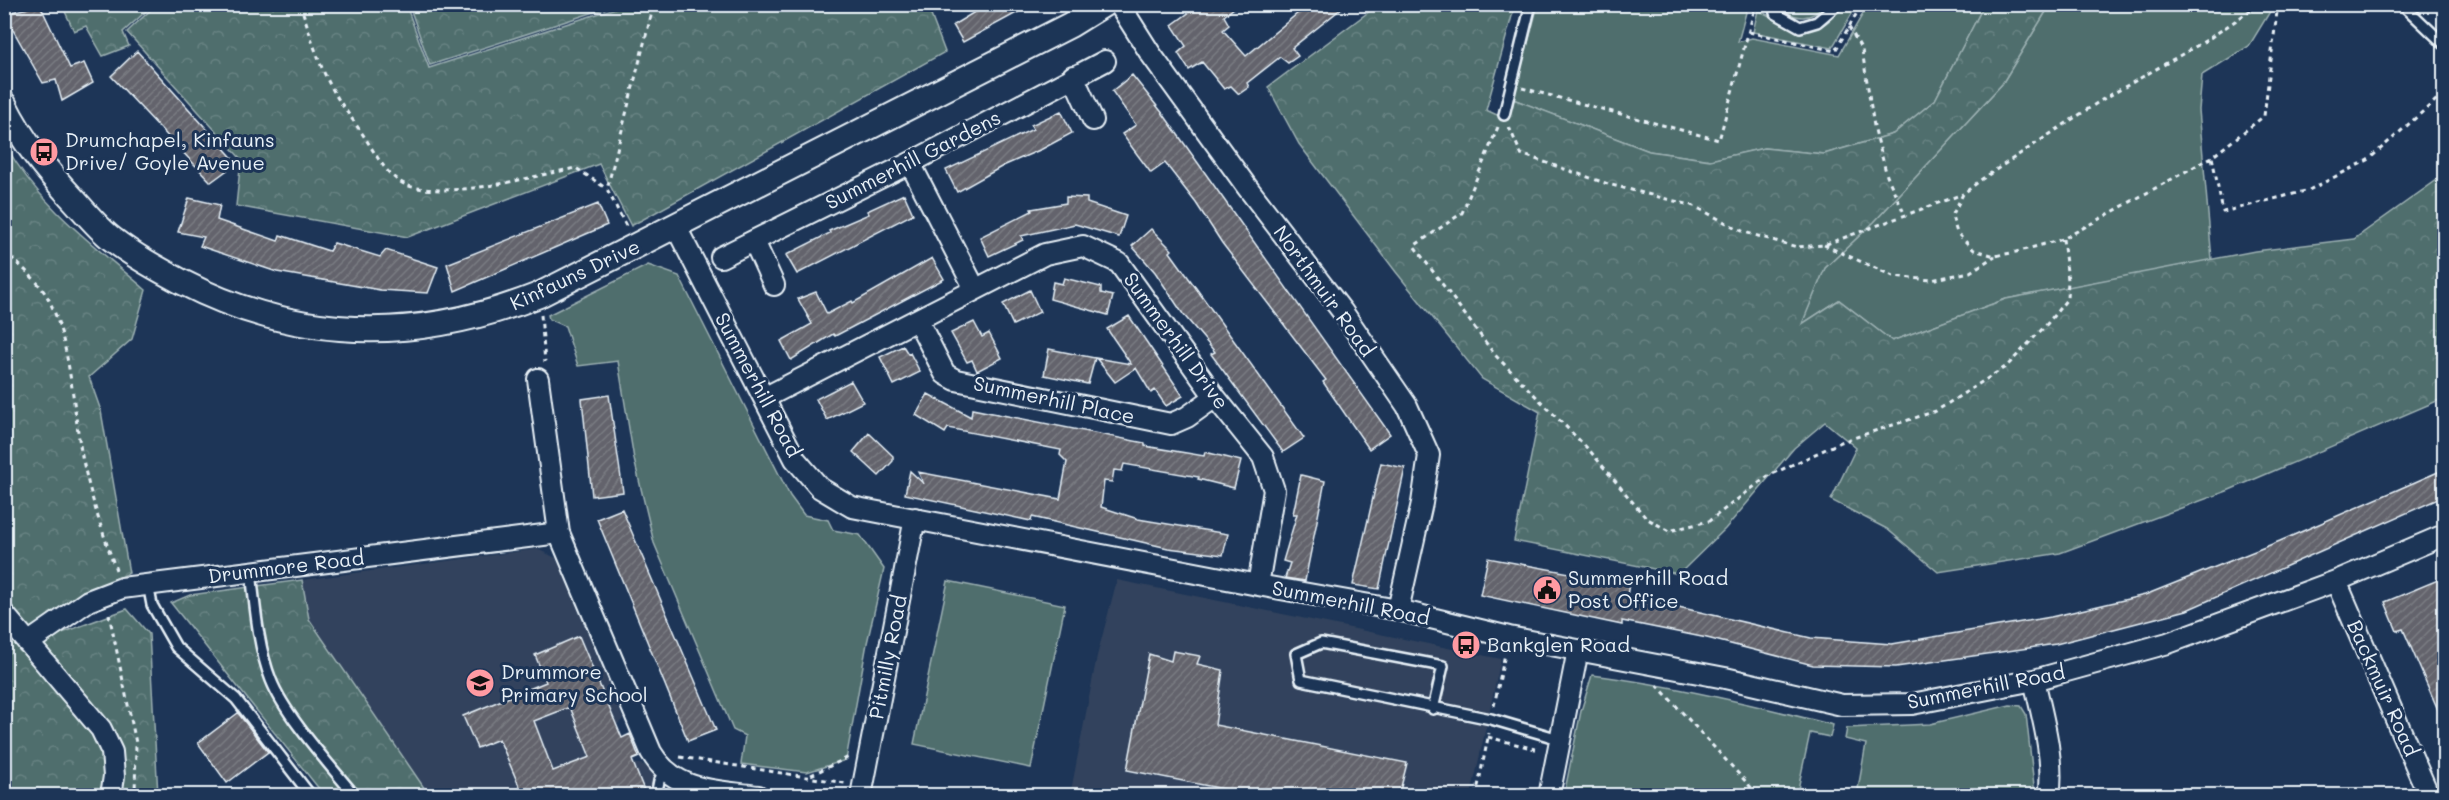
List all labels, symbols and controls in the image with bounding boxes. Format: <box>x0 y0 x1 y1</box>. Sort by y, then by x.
street label: Summerhill Gardens <box>820 104 1005 215</box>
place label: Drumchapel, Kinfauns Drive/ Goyle Avenue <box>65 126 275 175</box>
bus stop icon: Drumchapel, Kinfauns Drive/ Goyle Avenue <box>28 136 60 168</box>
street label: Northmuir Road <box>1268 220 1381 361</box>
street label: Kinfauns Drive <box>505 233 644 316</box>
street label: Summerhill Drive <box>1118 267 1235 414</box>
street label: Summerhill Road <box>710 308 808 461</box>
street label: Summerhill Place <box>971 369 1137 429</box>
street label: Drummore Road <box>206 544 365 588</box>
place label: Summerhill Road Post Office <box>1568 564 1728 613</box>
street label: Summerhill Road <box>1270 574 1432 630</box>
public building icon: Summerhill Road Post Office <box>1531 574 1563 606</box>
street label: Pitmilly Road <box>862 593 912 721</box>
street label: Backmuir Road <box>2342 615 2426 760</box>
bus stop icon: Bankglen Road <box>1450 629 1482 661</box>
place label: Bankglen Road <box>1487 631 1630 657</box>
place label: Drummore Primary School <box>501 658 648 707</box>
street label: Summerhill Road <box>1905 658 2067 714</box>
school or university icon: Drummore Primary School <box>464 667 496 699</box>

